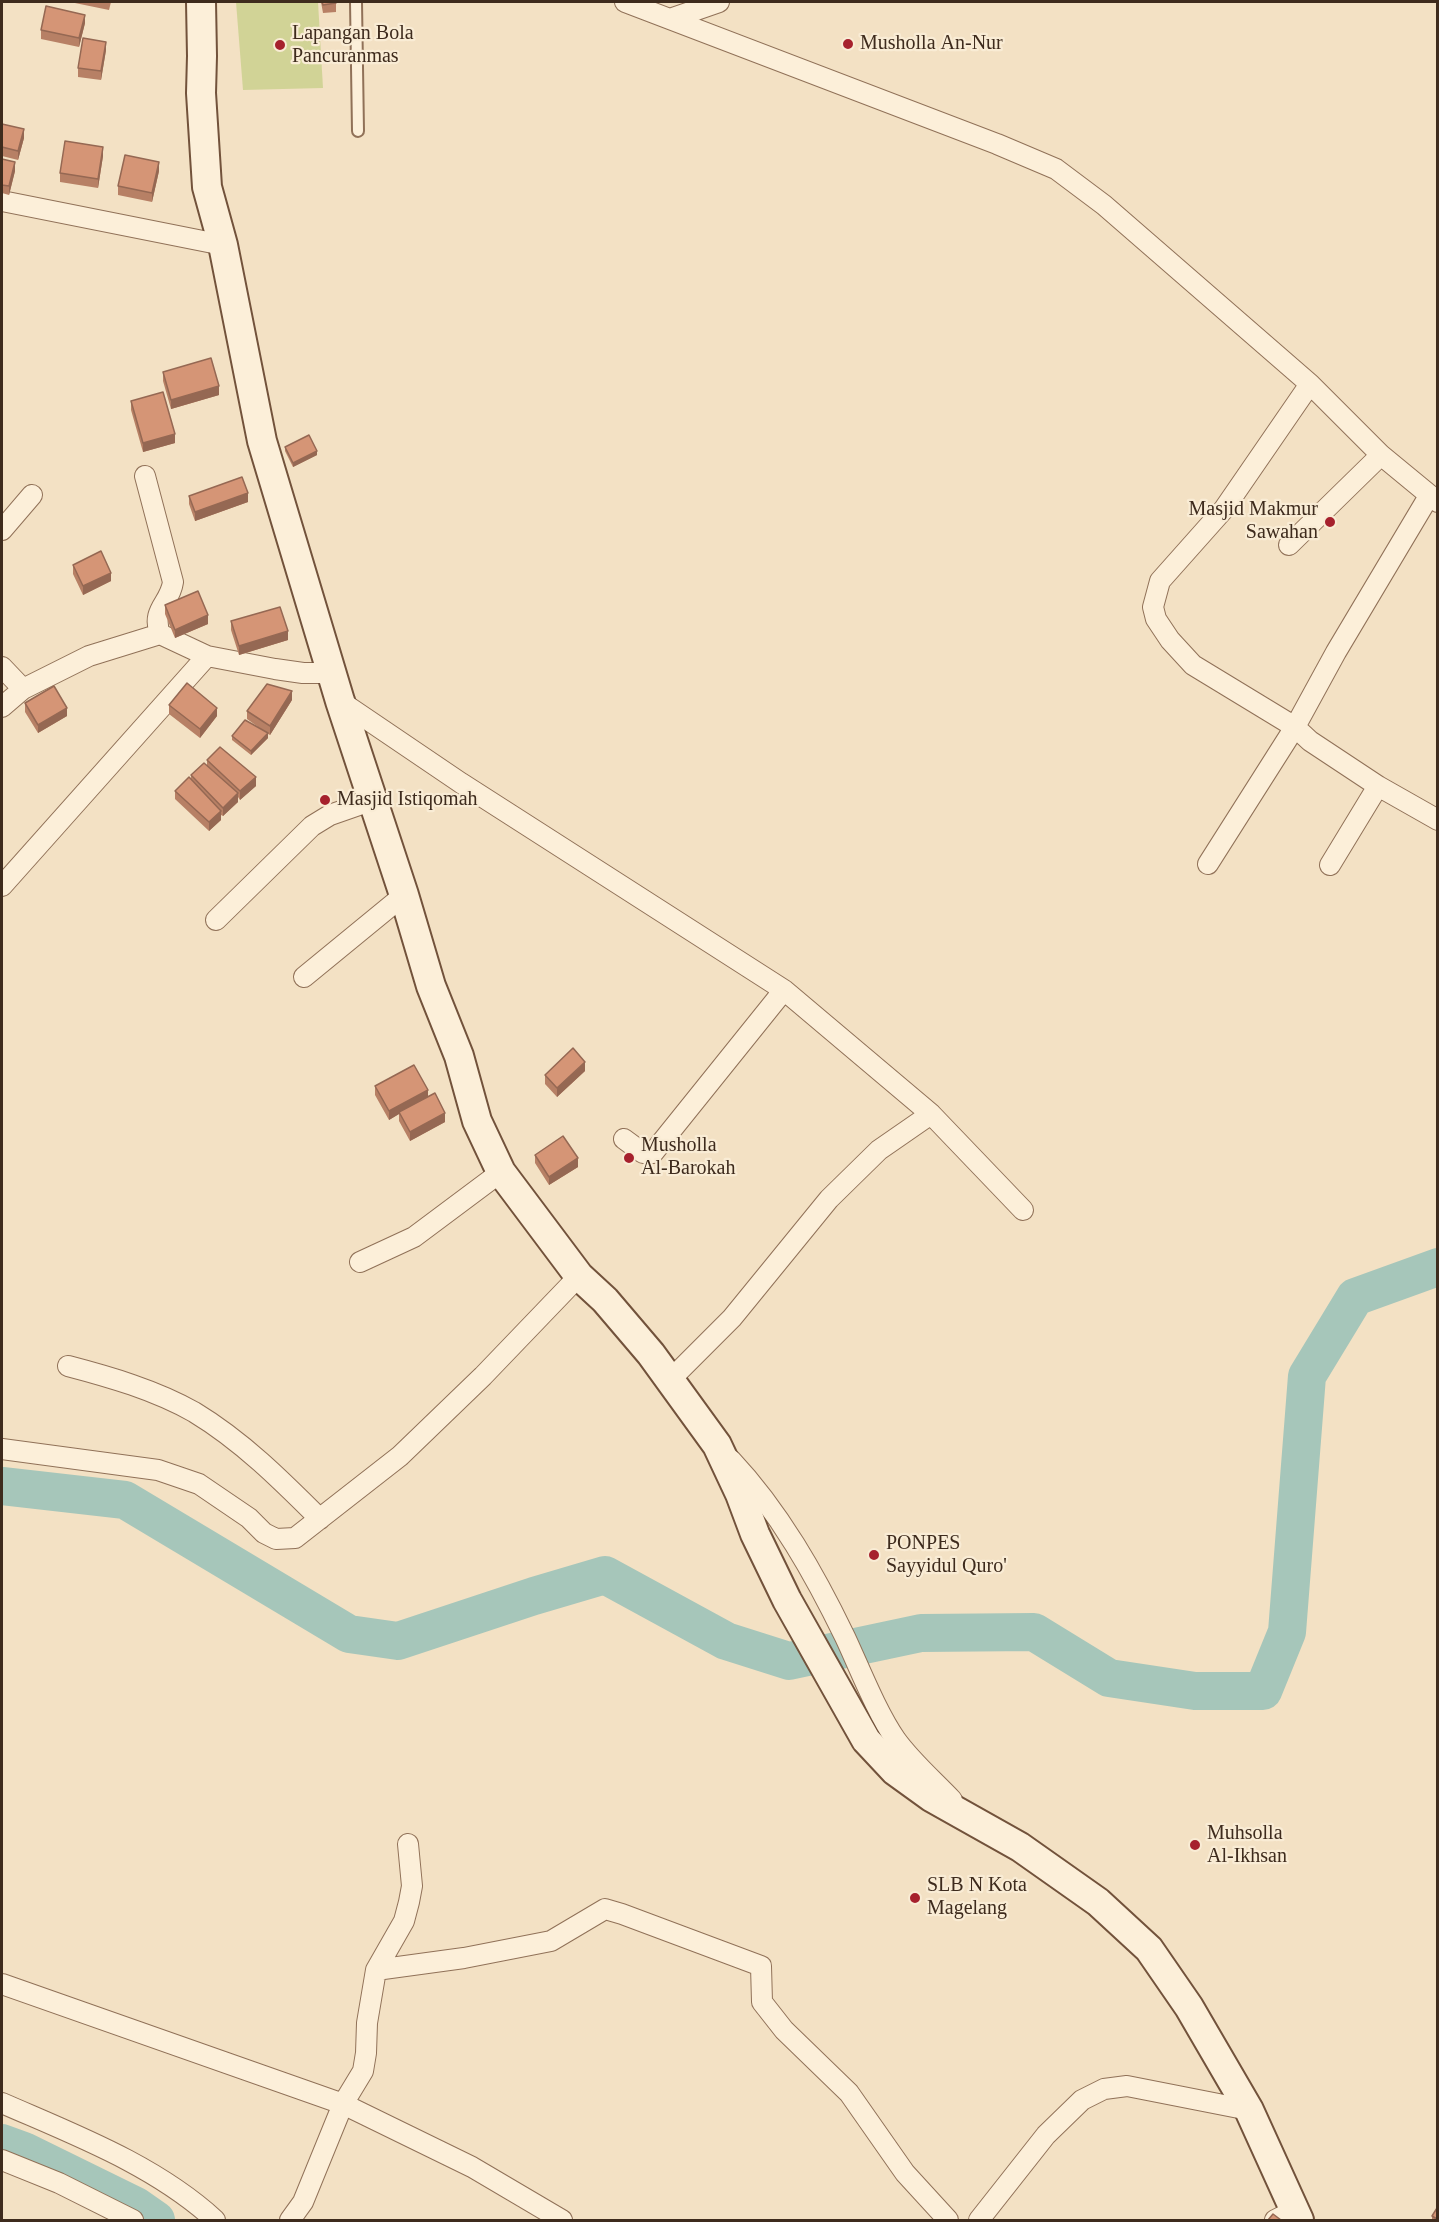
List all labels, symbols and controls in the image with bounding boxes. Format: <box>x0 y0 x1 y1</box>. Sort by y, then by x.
place label: Lapangan Bola Pancuranmas <box>292 22 414 69</box>
place label: Musholla An-Nur <box>860 32 1003 56</box>
marker: Musholla An-Nur <box>841 37 855 51</box>
marker: Lapangan Bola Pancuranmas <box>273 38 287 52</box>
place label: Masjid Makmur Sawahan <box>1189 498 1318 545</box>
marker: Masjid Makmur Sawahan <box>1323 515 1337 529</box>
place label: Masjid Istiqomah <box>337 788 478 812</box>
marker: Masjid Istiqomah <box>318 793 332 807</box>
place label: Musholla Al-Barokah <box>641 1134 735 1181</box>
marker: Musholla Al-Barokah <box>622 1151 636 1165</box>
place label: PONPES Sayyidul Quro' <box>886 1532 1007 1579</box>
marker: PONPES Sayyidul Quro' <box>867 1548 881 1562</box>
place label: Muhsolla Al-Ikhsan <box>1207 1822 1287 1869</box>
marker: Muhsolla Al-Ikhsan <box>1188 1838 1202 1852</box>
place label: SLB N Kota Magelang <box>927 1874 1027 1921</box>
marker: SLB N Kota Magelang <box>908 1891 922 1905</box>

